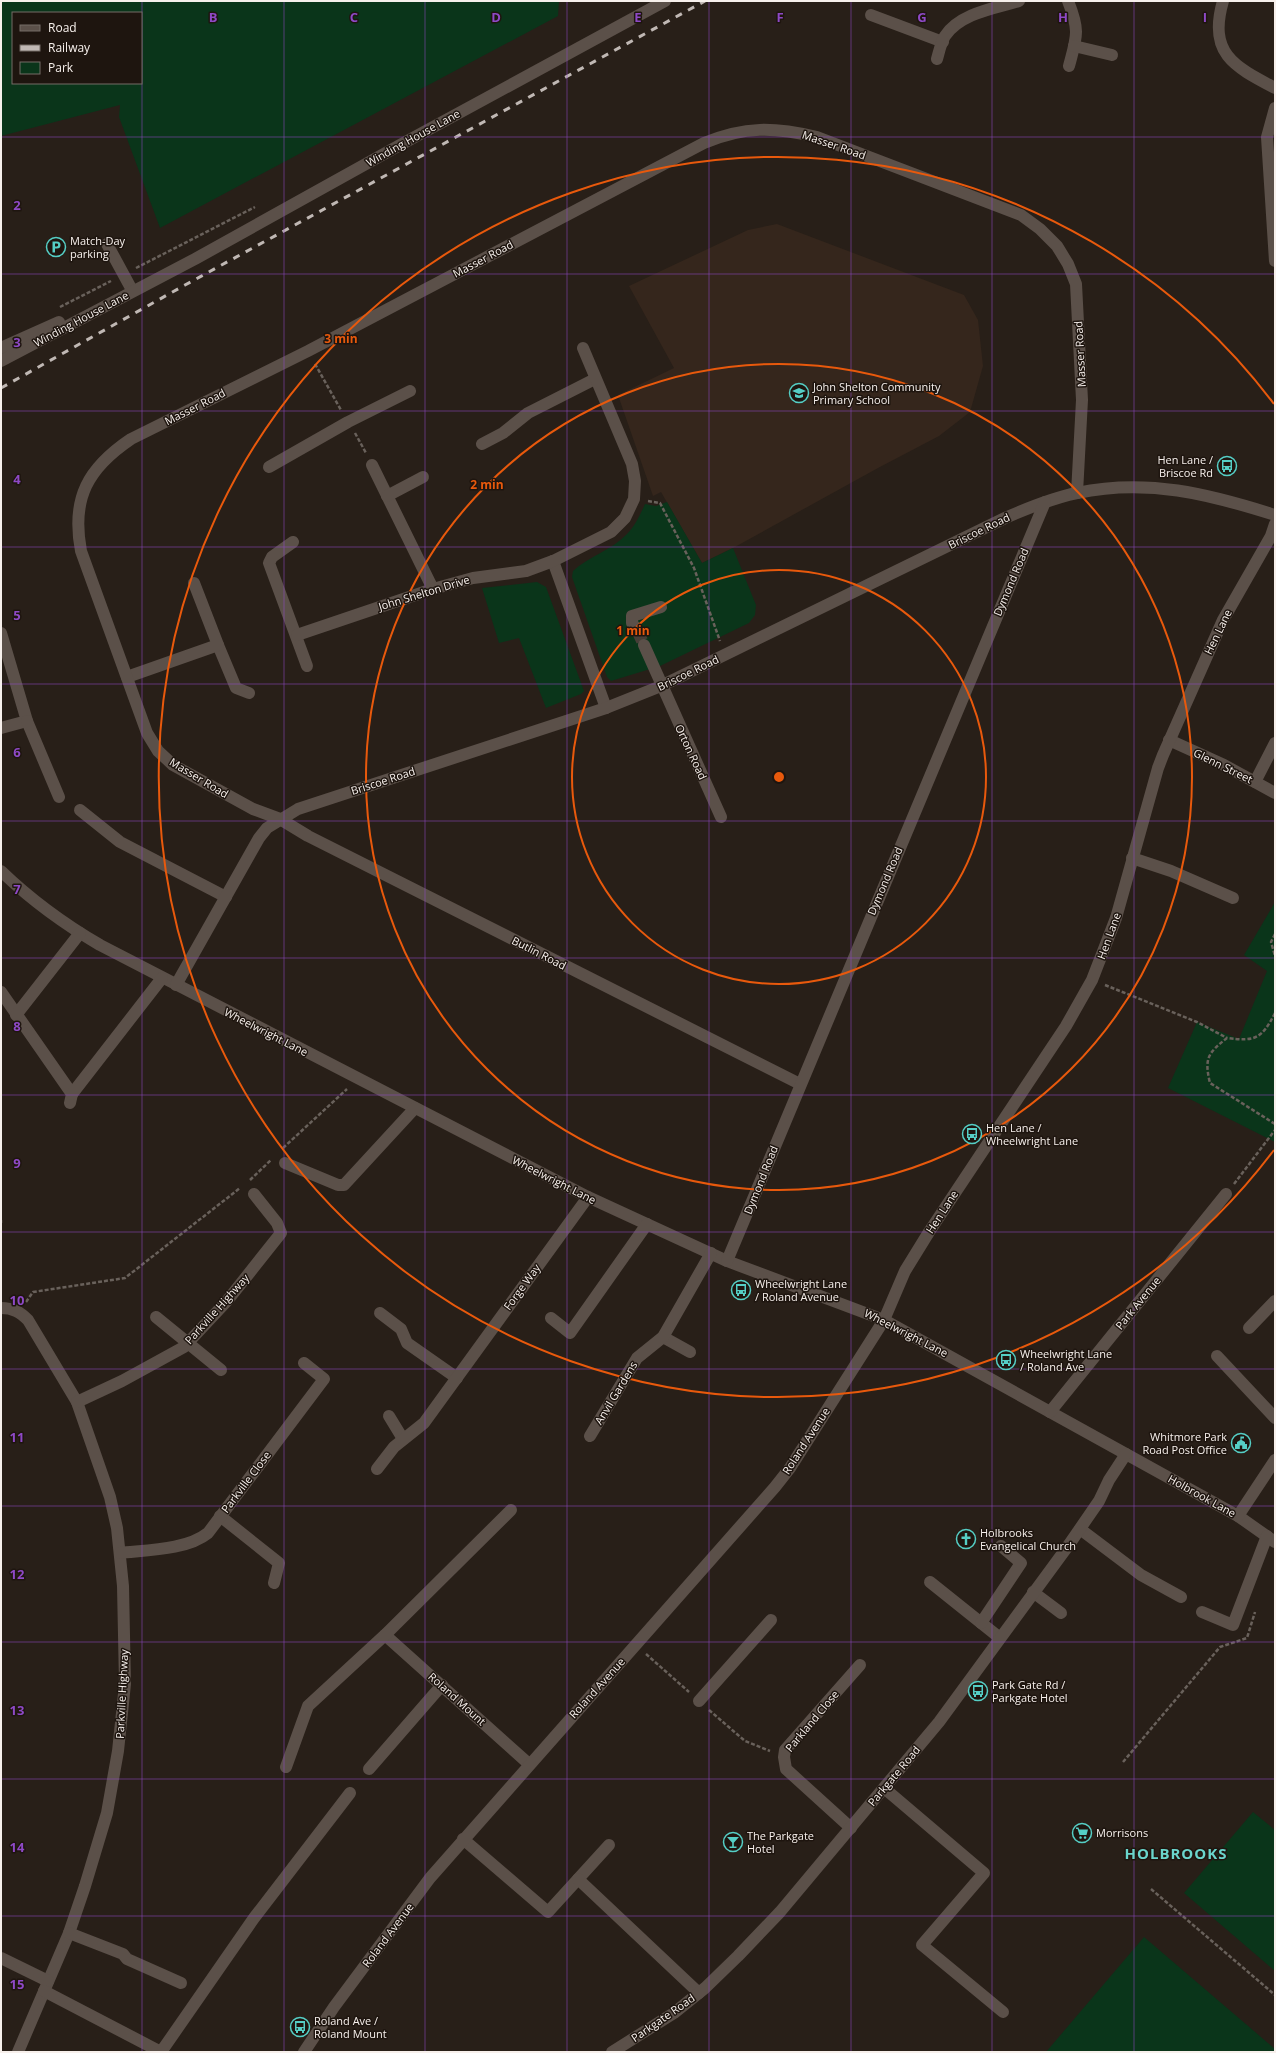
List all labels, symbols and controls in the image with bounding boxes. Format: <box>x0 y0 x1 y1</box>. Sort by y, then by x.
text: B <box>209 8 218 26</box>
text: C <box>350 8 358 26</box>
text: D <box>491 8 501 26</box>
text: E <box>634 8 642 26</box>
text: F <box>776 8 784 26</box>
text: G <box>917 8 927 26</box>
text: H <box>1058 8 1068 26</box>
text: I <box>1203 8 1207 26</box>
legend <box>12 12 142 84</box>
text: Road <box>48 19 77 36</box>
text: Railway <box>48 39 91 56</box>
text: Park <box>48 59 74 76</box>
street label: Winding House Lane <box>363 105 462 170</box>
street label: Masser Road <box>800 127 868 162</box>
text: 2 <box>13 196 21 214</box>
place label: Match-Day parking <box>70 233 126 261</box>
parking icon: Match-Day parking <box>45 236 67 258</box>
street label: Masser Road <box>450 236 516 281</box>
street label: Winding House Lane <box>31 287 131 350</box>
street label: Masser Road <box>1070 321 1089 388</box>
text: 3 min <box>324 330 358 347</box>
text: 3 <box>13 333 21 351</box>
place label: John Shelton Community Primary School <box>812 379 941 407</box>
school or university icon: John Shelton Community Primary School <box>788 382 810 404</box>
street label: Masser Road <box>162 385 228 428</box>
place label: Hen Lane / Briscoe Rd <box>1157 452 1213 480</box>
bus stop icon: Hen Lane / Briscoe Rd <box>1216 455 1238 477</box>
text: 4 <box>13 470 21 488</box>
text: 2 min <box>470 476 504 493</box>
street label: Briscoe Road <box>945 509 1012 552</box>
street label: Dymond Road <box>989 545 1032 618</box>
street label: John Shelton Drive <box>375 572 471 614</box>
text: 5 <box>13 606 21 624</box>
street label: Hen Lane <box>1200 607 1235 657</box>
text: 1 min <box>616 622 650 639</box>
street label: Briscoe Road <box>654 651 721 694</box>
street label: Orton Road <box>672 722 711 782</box>
text: 6 <box>13 743 21 761</box>
street label: Glenn Street <box>1191 745 1255 786</box>
street label: Masser Road <box>167 754 232 801</box>
street label: Briscoe Road <box>349 763 417 798</box>
centre of rings <box>772 770 786 784</box>
street label: Dymond Road <box>863 844 906 917</box>
text: 7 <box>13 880 21 898</box>
street label: Hen Lane <box>1093 910 1124 961</box>
street label: Butlin Road <box>509 932 569 973</box>
street label: Wheelwright Lane <box>222 1004 311 1059</box>
text: 8 <box>13 1017 21 1035</box>
place label: Hen Lane / Wheelwright Lane <box>986 1120 1078 1148</box>
bus stop icon: Hen Lane / Wheelwright Lane <box>961 1123 983 1145</box>
street label: Dymond Road <box>740 1143 781 1216</box>
street label: Wheelwright Lane <box>510 1152 599 1207</box>
text: 9 <box>13 1154 21 1172</box>
street label: Hen Lane <box>922 1187 961 1236</box>
street label: Forge Way <box>500 1260 544 1313</box>
street label: Parkville Highway <box>181 1270 253 1347</box>
street label: Park Avenue <box>1112 1273 1164 1332</box>
place label: Wheelwright Lane / Roland Avenue <box>755 1276 847 1304</box>
bus stop icon: Wheelwright Lane / Roland Avenue <box>730 1279 752 1301</box>
text: 10 <box>10 1291 24 1309</box>
street label: Wheelwright Lane <box>862 1305 951 1360</box>
place label: Wheelwright Lane / Roland Ave <box>1020 1346 1112 1374</box>
bus stop icon: Wheelwright Lane / Roland Ave <box>995 1349 1017 1371</box>
street label: Anvil Gardens <box>591 1358 640 1427</box>
street label: Roland Avenue <box>778 1404 833 1477</box>
text: 11 <box>10 1428 24 1446</box>
place label: Whitmore Park Road Post Office <box>1142 1429 1227 1457</box>
public building icon: Whitmore Park Road Post Office <box>1230 1432 1252 1454</box>
street label: Parkville Close <box>217 1448 274 1516</box>
street label: Holbrook Lane <box>1166 1471 1239 1520</box>
place label: Holbrooks Evangelical Church <box>980 1525 1076 1553</box>
church icon: Holbrooks Evangelical Church <box>955 1528 977 1550</box>
text: 12 <box>10 1565 25 1583</box>
street label: Parkville Highway <box>112 1648 131 1739</box>
street label: Roland Avenue <box>565 1654 628 1721</box>
street label: Roland Mount <box>425 1669 489 1729</box>
place label: Park Gate Rd / Parkgate Hotel <box>992 1677 1068 1705</box>
bus stop icon: Park Gate Rd / Parkgate Hotel <box>967 1680 989 1702</box>
street label: Parkland Close <box>781 1687 842 1755</box>
text: 13 <box>10 1701 24 1719</box>
street label: Parkgate Road <box>864 1742 923 1809</box>
supermarket icon: Morrisons <box>1071 1822 1093 1844</box>
place label: Morrisons <box>1096 1825 1148 1840</box>
place label: The Parkgate Hotel <box>747 1828 814 1856</box>
bar icon: The Parkgate Hotel <box>722 1831 744 1853</box>
text: 14 <box>10 1838 25 1856</box>
district label: HOLBROOKS <box>1125 1843 1227 1863</box>
street label: Roland Avenue <box>358 1899 417 1970</box>
text: 15 <box>10 1975 24 1993</box>
street label: Parkgate Road <box>628 1990 697 2045</box>
place label: Roland Ave / Roland Mount <box>314 2013 387 2041</box>
bus stop icon: Roland Ave / Roland Mount <box>289 2016 311 2038</box>

